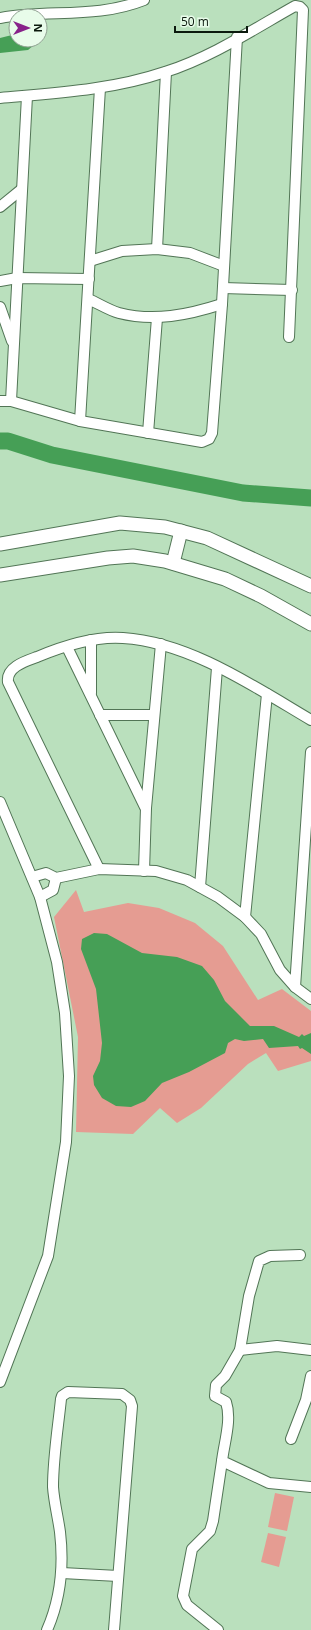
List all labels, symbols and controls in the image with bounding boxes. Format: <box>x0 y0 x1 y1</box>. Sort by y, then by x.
north arrow <box>8 8 48 48</box>
scale bar <box>175 8 247 34</box>
text: 50 m <box>181 13 209 30</box>
text: N <box>31 24 46 32</box>

